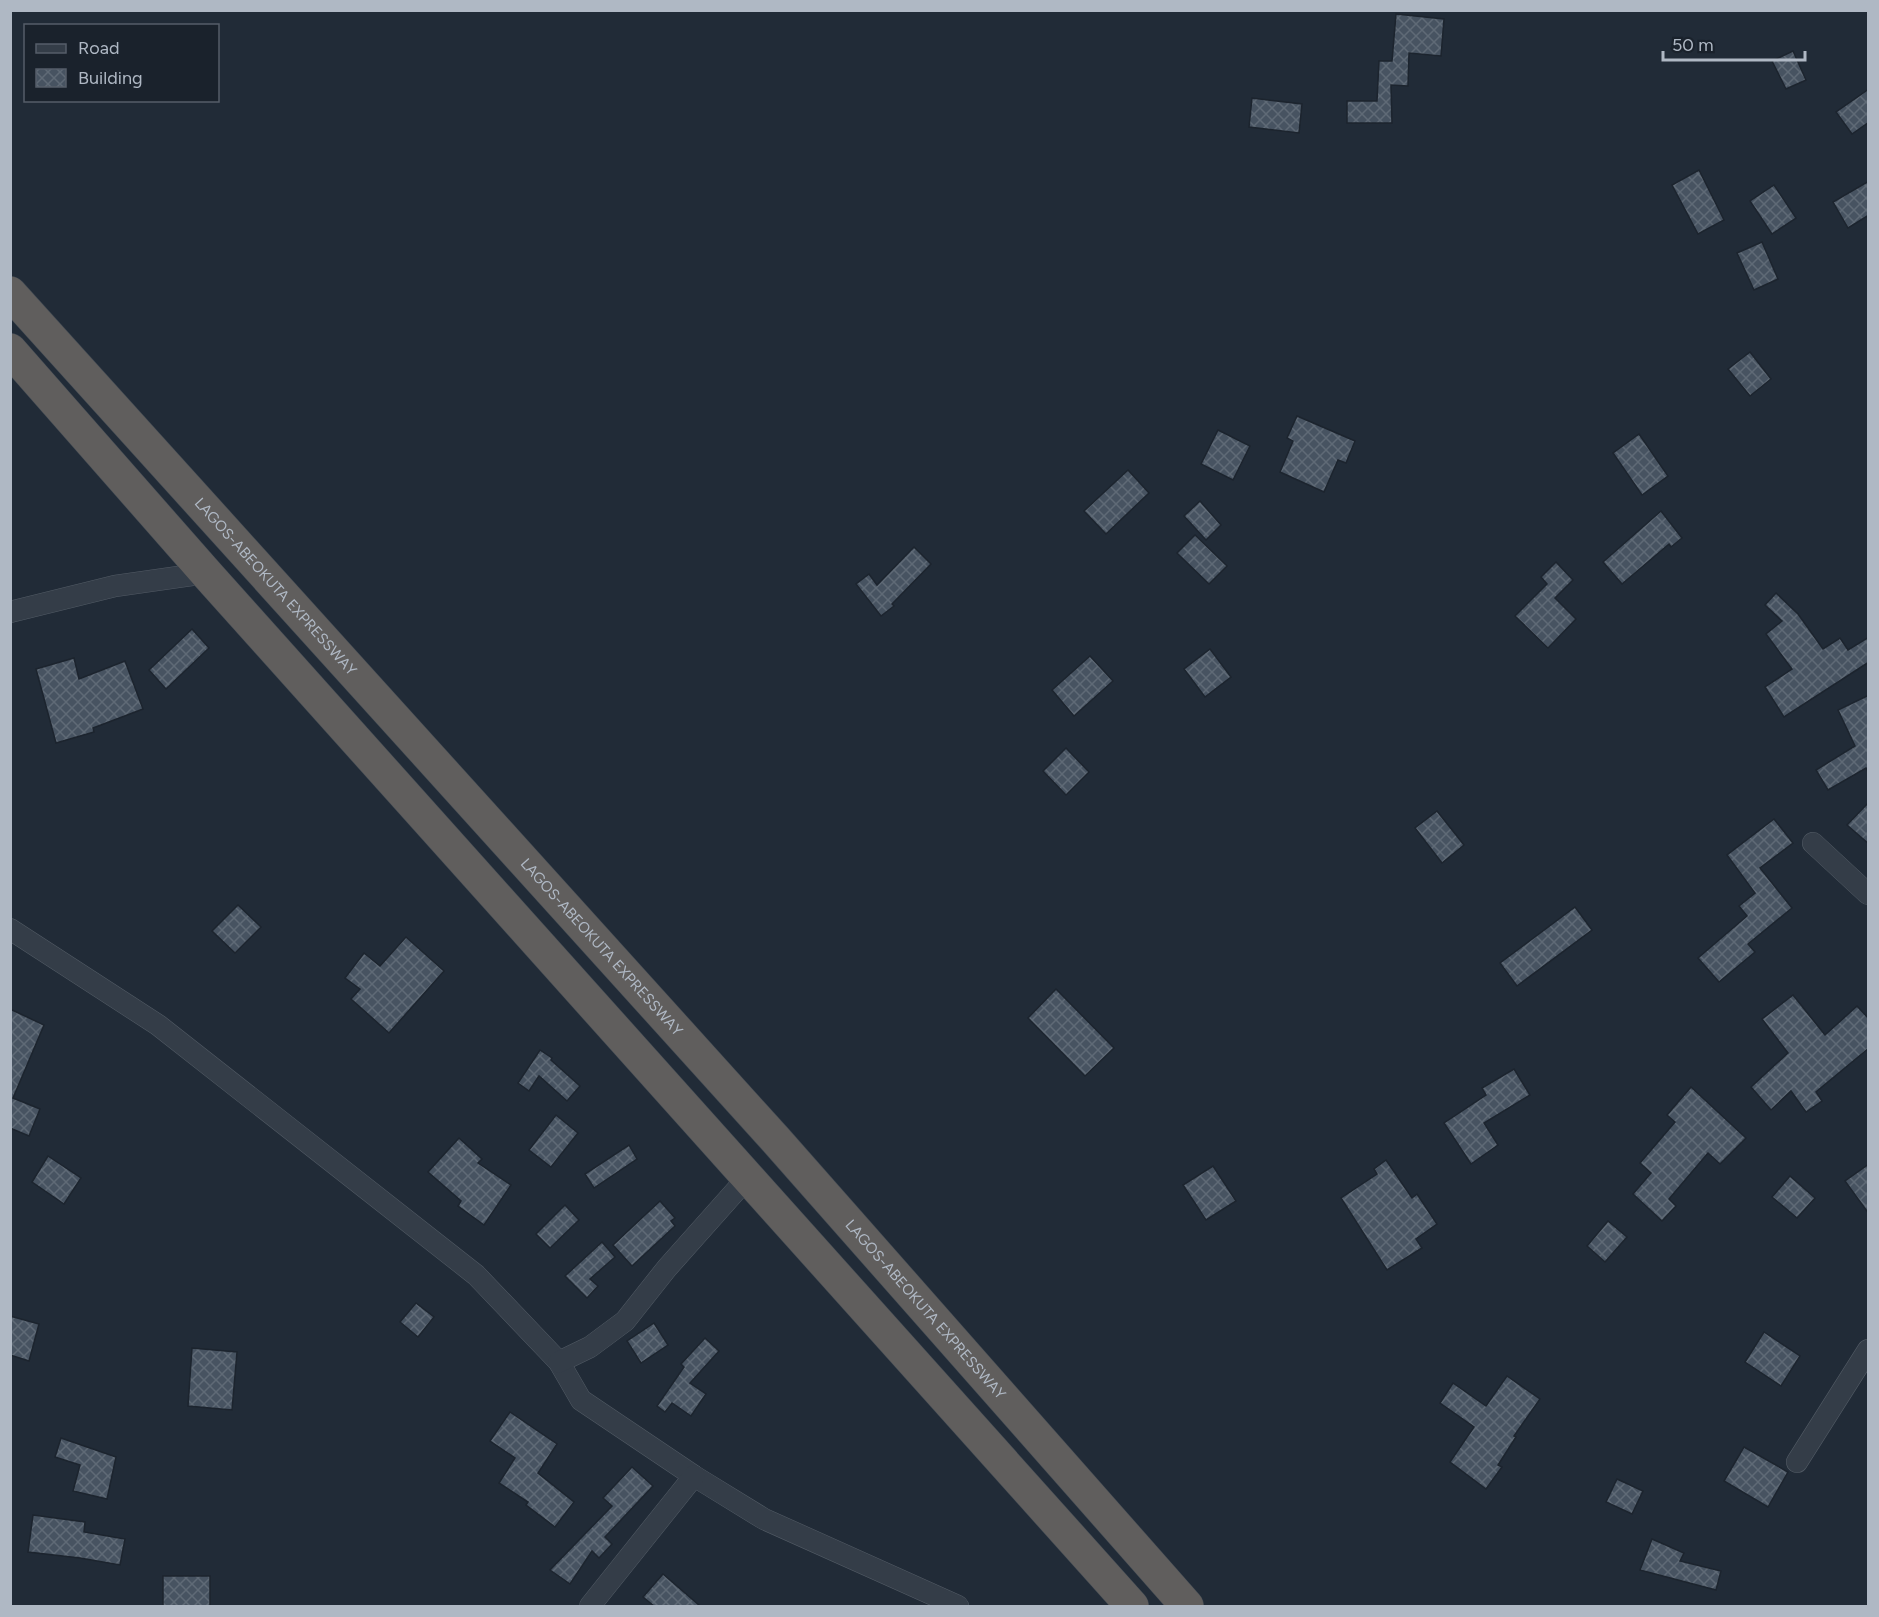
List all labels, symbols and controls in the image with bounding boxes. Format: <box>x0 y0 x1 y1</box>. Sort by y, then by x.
legend <box>24 24 219 102</box>
scale bar <box>1663 24 1806 62</box>
text: 50 m <box>1672 34 1714 56</box>
text: Road <box>78 37 119 59</box>
text: Building <box>78 67 143 89</box>
street label: LAGOS-ABEOKUTA EXPRESSWAY <box>191 494 361 679</box>
street label: LAGOS-ABEOKUTA EXPRESSWAY <box>517 855 687 1040</box>
street label: LAGOS-ABEOKUTA EXPRESSWAY <box>842 1216 1009 1403</box>

